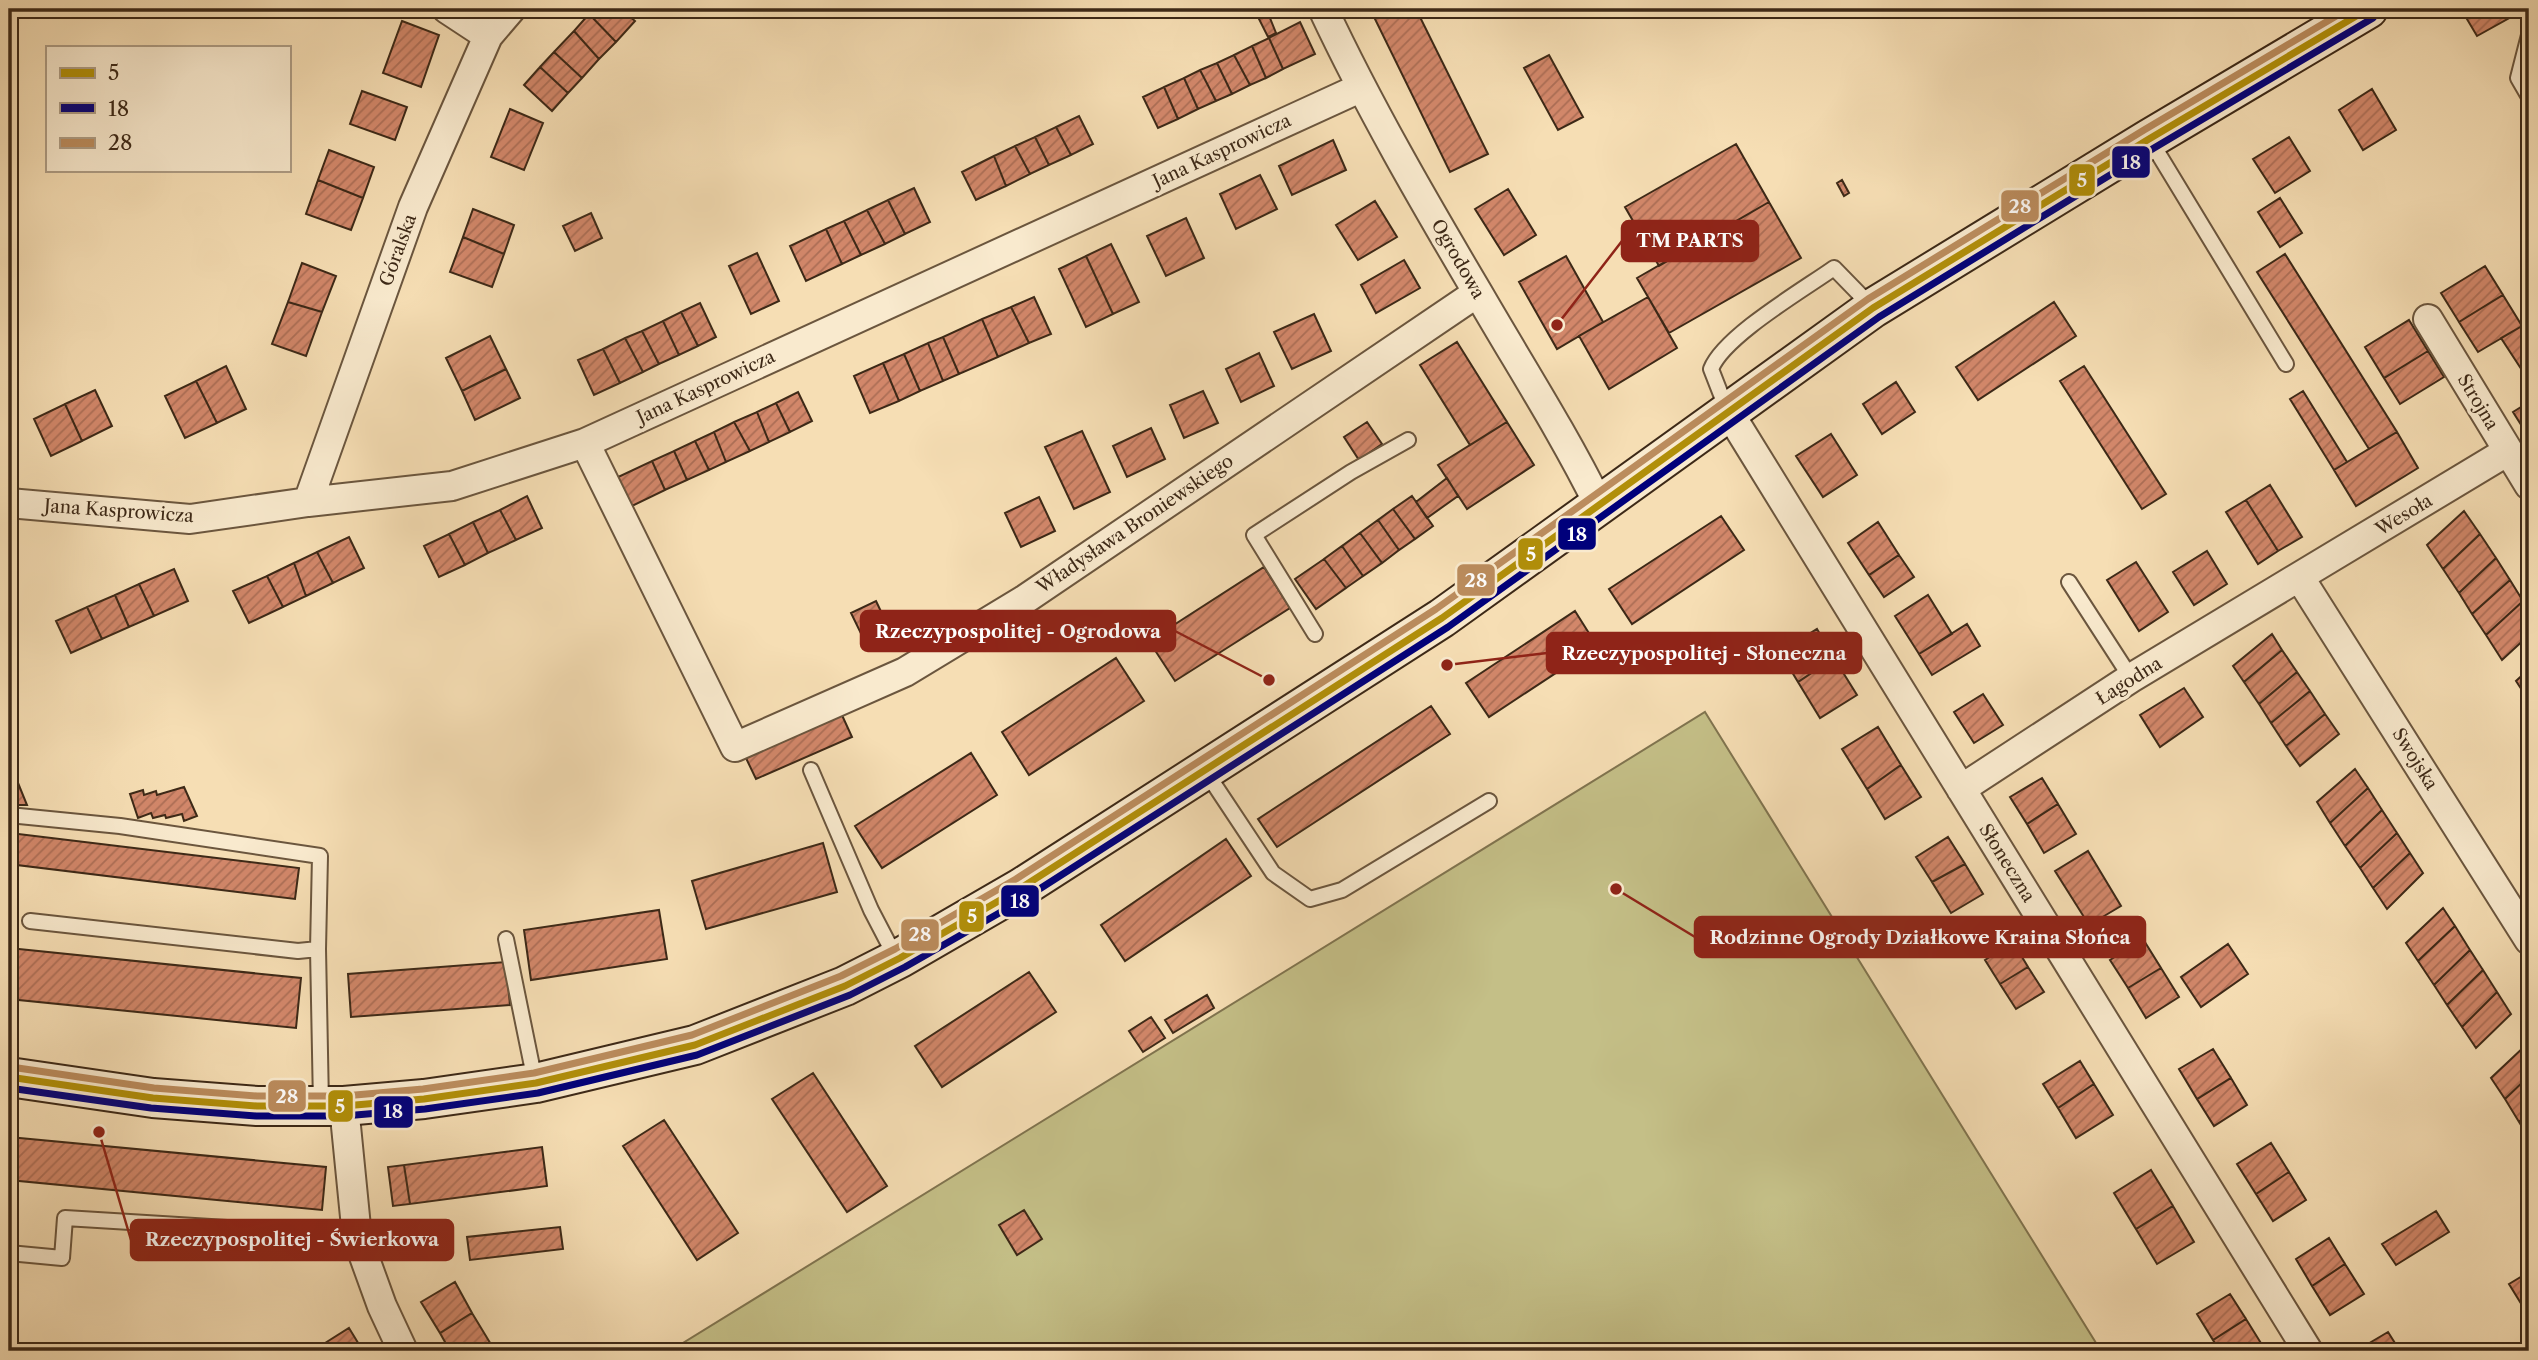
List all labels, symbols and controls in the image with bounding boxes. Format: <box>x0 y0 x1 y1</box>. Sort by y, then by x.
legend <box>46 46 290 172</box>
text: 5 <box>108 60 119 85</box>
text: 18 <box>108 96 129 121</box>
street label: Jana Kasprowicza <box>1147 109 1295 194</box>
text: 28 <box>108 130 133 155</box>
line badge: 18 <box>2111 145 2151 179</box>
text: 18 <box>2121 151 2141 174</box>
line badge: 5 <box>2068 163 2096 197</box>
text: 5 <box>2077 169 2087 192</box>
line badge: 28 <box>2000 189 2040 223</box>
text: 28 <box>2009 195 2031 218</box>
street label: Góralska <box>375 210 421 289</box>
street label: Ogrodowa <box>1426 215 1490 303</box>
callout: TM PARTS <box>1622 221 1758 261</box>
text: TM PARTS <box>1636 229 1744 252</box>
street label: Jana Kasprowicza <box>631 345 779 430</box>
street label: Strojna <box>2453 370 2503 434</box>
street label: Władysława Broniewskiego <box>1032 450 1238 599</box>
street label: Wesoła <box>2371 489 2437 541</box>
street label: Jana Kasprowicza <box>40 495 195 527</box>
line badge: 18 <box>1557 517 1597 551</box>
text: 18 <box>1567 523 1587 546</box>
line badge: 5 <box>1517 537 1544 571</box>
text: 5 <box>1526 543 1536 566</box>
line badge: 28 <box>1456 563 1496 597</box>
text: 28 <box>1465 569 1487 592</box>
callout: Rzeczypospolitej - Ogrodowa <box>861 611 1175 651</box>
text: Rzeczypospolitej - Ogrodowa <box>875 620 1162 643</box>
callout: Rzeczypospolitej - Słoneczna <box>1547 633 1861 673</box>
text: Rzeczypospolitej - Słoneczna <box>1561 642 1848 665</box>
street label: Łagodna <box>2092 652 2166 710</box>
street label: Swojska <box>2388 724 2443 794</box>
street label: Słoneczna <box>1974 820 2040 907</box>
line badge: 18 <box>1000 884 1040 918</box>
text: 18 <box>1010 890 1030 913</box>
line badge: 5 <box>958 900 985 933</box>
text: 5 <box>967 905 977 928</box>
callout: Rodzinne Ogrody Działkowe Kraina Słońca <box>1695 917 2145 957</box>
line badge: 28 <box>900 918 940 952</box>
text: 28 <box>909 923 931 946</box>
text: Rodzinne Ogrody Działkowe Kraina Słońca <box>1710 926 2131 949</box>
line badge: 28 <box>267 1079 307 1113</box>
text: 28 <box>276 1085 298 1108</box>
line badge: 5 <box>327 1089 354 1123</box>
text: 5 <box>335 1095 345 1118</box>
line badge: 18 <box>373 1095 414 1129</box>
text: 18 <box>383 1100 403 1123</box>
callout: Rzeczypospolitej - Świerkowa <box>131 1220 453 1260</box>
text: Rzeczypospolitej - Świerkowa <box>145 1228 440 1251</box>

